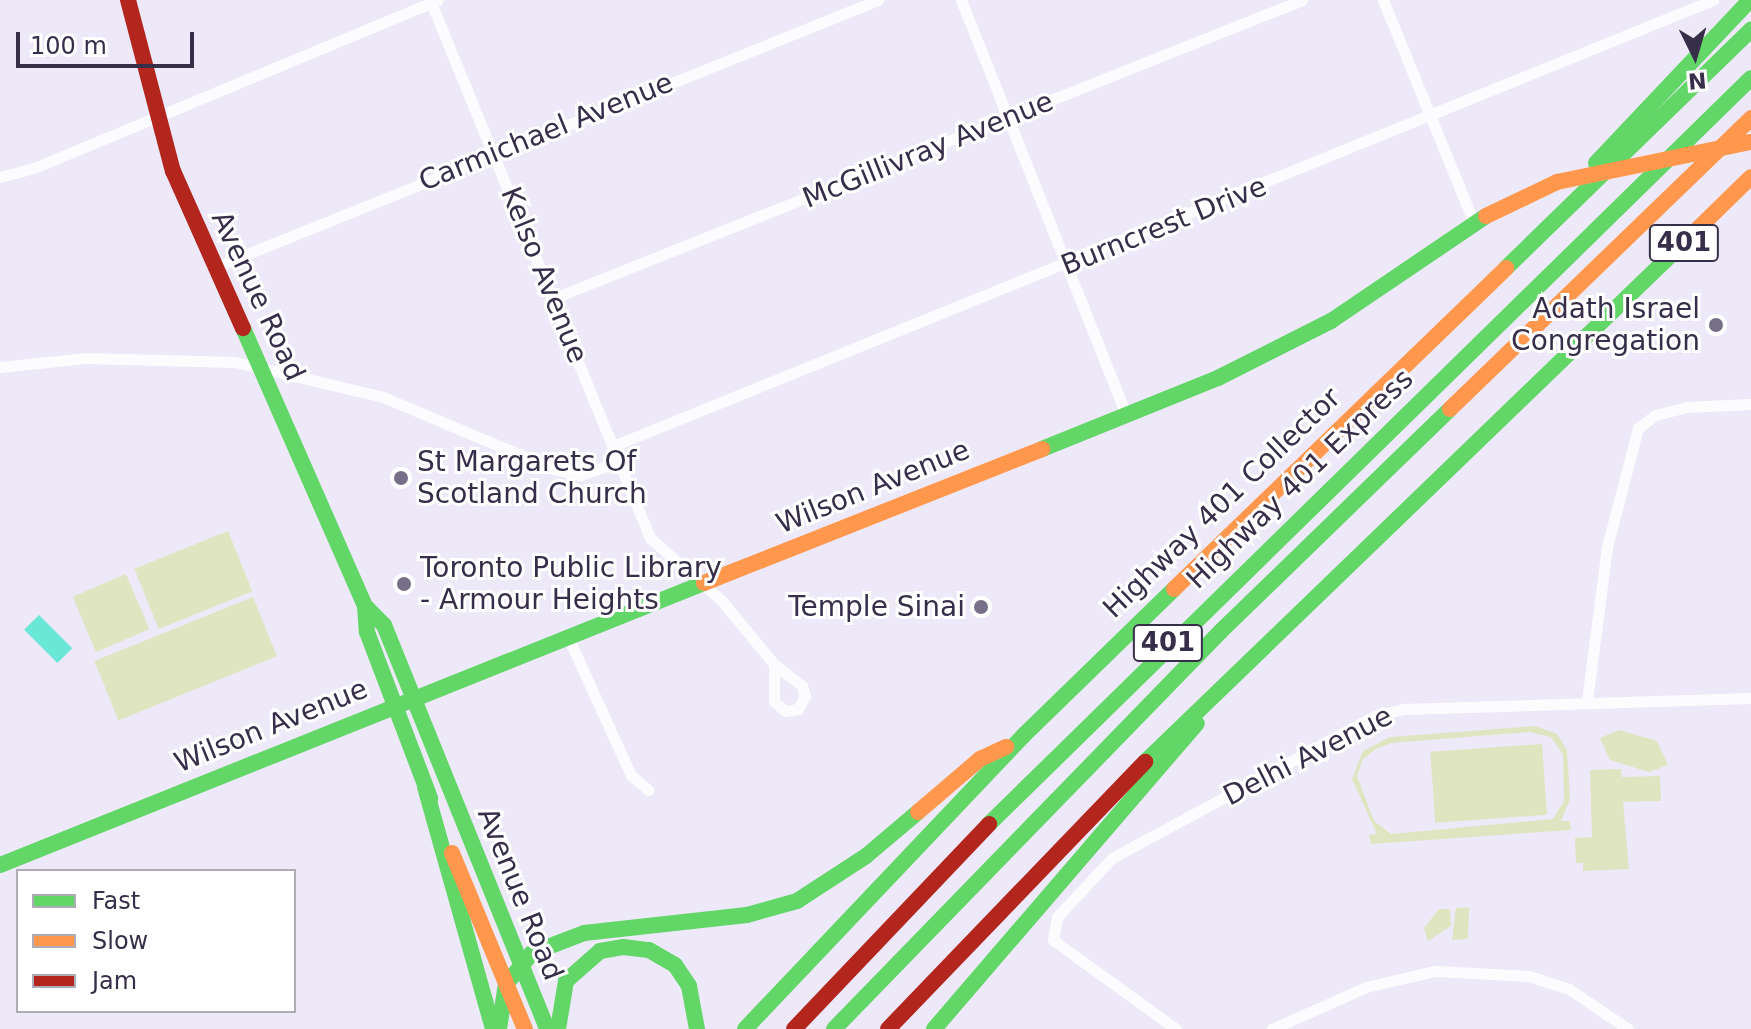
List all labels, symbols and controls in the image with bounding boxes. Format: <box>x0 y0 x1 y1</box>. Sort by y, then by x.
scale bar <box>20 16 198 66</box>
north arrow <box>1655 16 1735 96</box>
text: 100 m <box>30 32 107 60</box>
street label: Carmichael Avenue <box>414 66 678 198</box>
text: N <box>1687 67 1707 94</box>
street label: McGillivray Avenue <box>798 84 1058 216</box>
street label: Burncrest Drive <box>1056 170 1272 282</box>
street label: Kelso Avenue <box>493 182 595 368</box>
street label: Avenue Road <box>204 206 312 386</box>
road number: 401 <box>1648 221 1720 265</box>
place label: Adath Israel Congregation <box>1511 292 1700 358</box>
marker: Adath Israel Congregation <box>1707 316 1725 334</box>
street label: Highway 401 Express <box>1180 362 1420 596</box>
street label: Highway 401 Collector <box>1096 381 1348 625</box>
street label: Wilson Avenue <box>772 433 974 541</box>
place label: St Margarets Of Scotland Church <box>417 445 647 511</box>
marker: St Margarets Of Scotland Church <box>392 469 410 487</box>
place label: Toronto Public Library - Armour Heights <box>420 551 722 617</box>
marker: Toronto Public Library - Armour Heights <box>395 575 413 593</box>
place label: Temple Sinai <box>788 590 965 624</box>
marker: Temple Sinai <box>972 598 990 616</box>
road number: 401 <box>1132 621 1204 665</box>
street label: Wilson Avenue <box>170 672 372 780</box>
street label: Delhi Avenue <box>1218 699 1398 813</box>
street label: Avenue Road <box>470 803 570 985</box>
legend <box>16 869 296 1013</box>
text: Fast <box>92 887 140 915</box>
text: Slow <box>92 927 148 955</box>
text: Jam <box>92 967 137 995</box>

